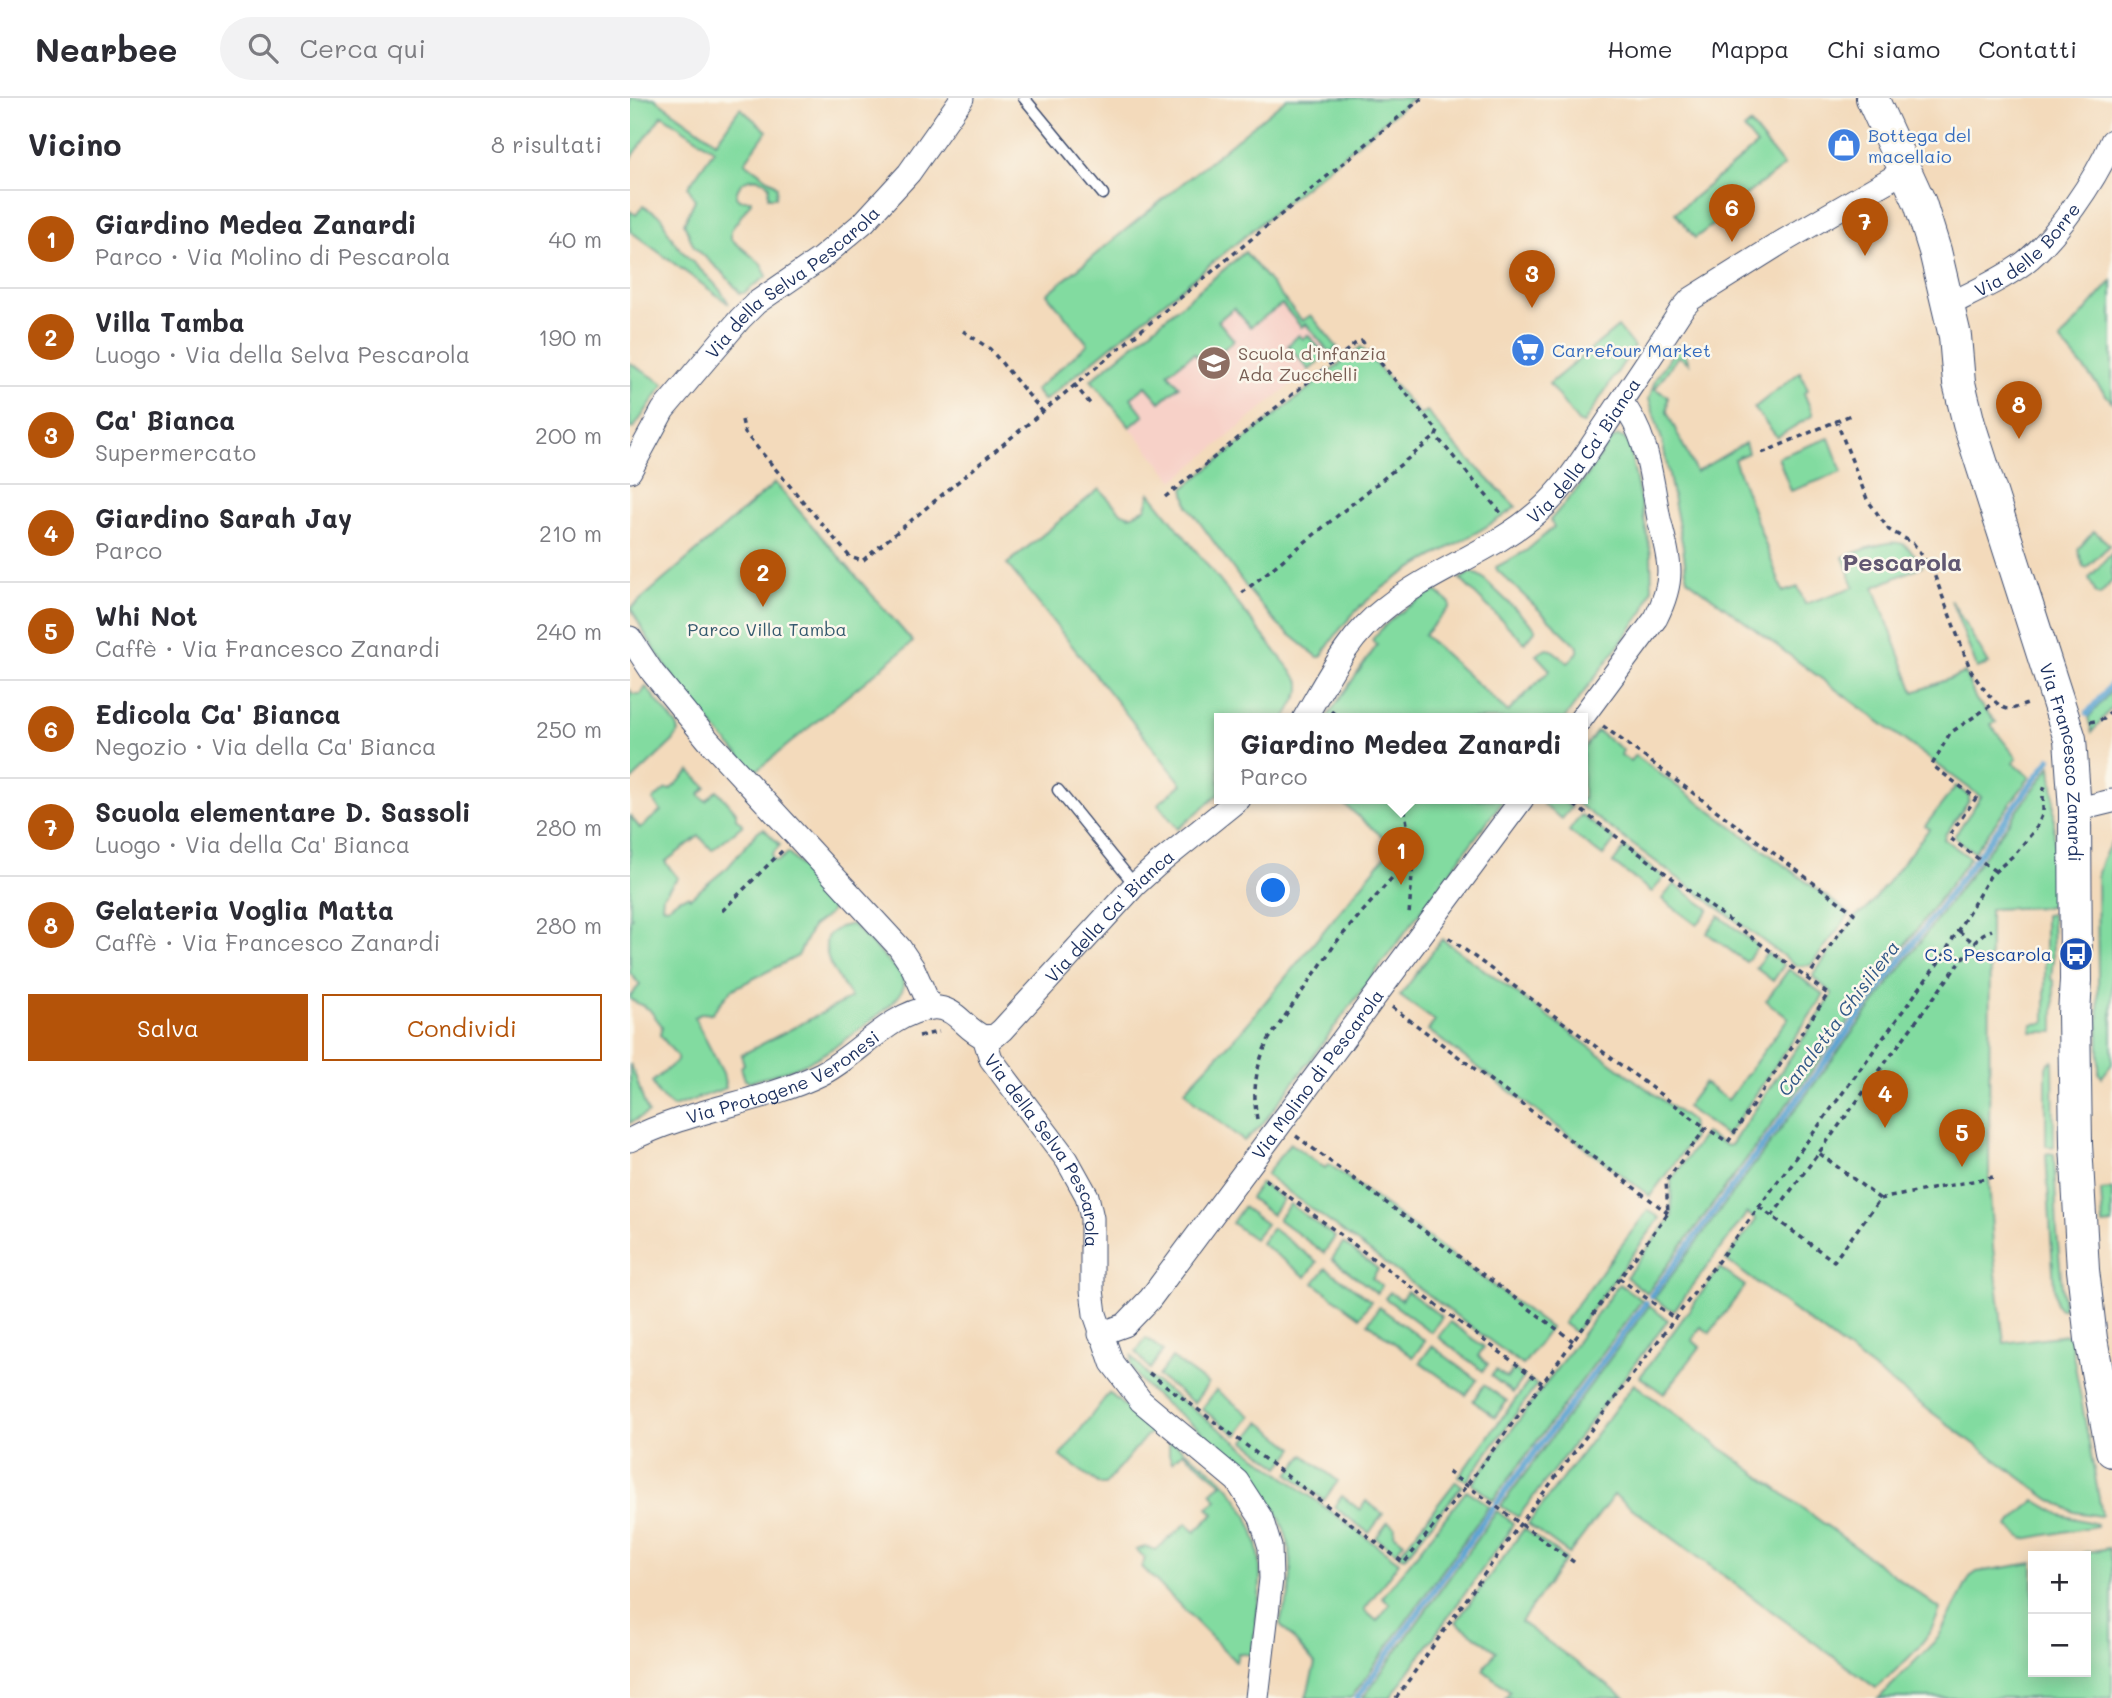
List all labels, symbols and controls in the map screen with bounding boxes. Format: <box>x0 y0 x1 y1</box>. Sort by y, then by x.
search box <box>220 17 710 80</box>
text: Nearbee <box>35 27 178 70</box>
icon: search <box>244 29 282 67</box>
text: Cerca qui <box>300 31 426 65</box>
text: Home <box>1607 33 1673 64</box>
text: Mappa <box>1711 33 1789 64</box>
text: Chi siamo <box>1827 33 1940 64</box>
text: Contatti <box>1978 33 2077 64</box>
place label: Bottega del macellaio <box>1868 123 1971 168</box>
text: Vicino <box>28 124 122 164</box>
shop icon: Bottega del macellaio <box>1825 126 1863 164</box>
text: 8 risultati <box>491 129 602 159</box>
pin: 6 <box>1709 184 1755 242</box>
pin: 7 <box>1842 198 1888 256</box>
street label: Via delle Borre <box>1970 198 2085 302</box>
street label: Via della Selva Pescarola <box>700 201 885 364</box>
text: Giardino Medea Zanardi <box>95 207 417 241</box>
text: 1 <box>46 224 56 254</box>
text: 40 m <box>549 224 602 254</box>
text: Parco · Via Molino di Pescarola <box>95 241 450 271</box>
pin: 3 <box>1509 250 1555 308</box>
text: Villa Tamba <box>95 305 245 339</box>
text: 2 <box>45 322 57 352</box>
text: 190 m <box>538 322 602 352</box>
supermarket icon: Carrefour Market <box>1509 331 1547 369</box>
place label: Carrefour Market <box>1552 338 1711 362</box>
text: Luogo · Via della Selva Pescarola <box>95 339 470 369</box>
place label: Scuola d'infanzia Ada Zucchelli <box>1238 341 1387 386</box>
school or university icon: Scuola d'infanzia Ada Zucchelli <box>1195 344 1233 382</box>
street label: Via della Ca' Bianca <box>1522 373 1645 529</box>
pin: 8 <box>1996 381 2042 439</box>
text: Ca' Bianca <box>95 403 235 437</box>
text: 3 <box>44 420 58 450</box>
text: 200 m <box>535 420 602 450</box>
text: Supermercato <box>95 437 256 467</box>
text: Giardino Sarah Jay <box>95 501 352 535</box>
text: 4 <box>44 518 58 548</box>
text: 210 m <box>539 518 602 548</box>
text: Parco <box>95 535 162 565</box>
district label: Pescarola <box>1842 546 1962 577</box>
pin: 2 <box>740 549 786 607</box>
text: Whi Not <box>95 599 197 633</box>
text: 5 <box>44 616 58 646</box>
text: 240 m <box>536 616 602 646</box>
park label: Parco Villa Tamba <box>687 617 847 641</box>
text: Caffè · Via Francesco Zanardi <box>95 633 440 663</box>
street label: Via Francesco Zanardi <box>2034 660 2087 862</box>
text: Edicola Ca' Bianca <box>95 697 341 731</box>
popup <box>1214 713 1588 804</box>
text: 6 <box>44 714 58 744</box>
text: 250 m <box>536 714 602 744</box>
text: Giardino Medea Zanardi <box>1240 727 1562 761</box>
text: Negozio · Via della Ca' Bianca <box>95 731 436 761</box>
text: Parco <box>1240 761 1307 791</box>
text: Scuola elementare D. Sassoli <box>95 795 471 829</box>
text: 7 <box>45 812 57 842</box>
text: 280 m <box>535 812 602 842</box>
pin: 1 <box>1378 827 1424 885</box>
text: Luogo · Via della Ca' Bianca <box>95 829 410 859</box>
street label: Via della Ca' Bianca <box>1040 844 1179 988</box>
your location <box>1256 873 1290 907</box>
text: Gelateria Voglia Matta <box>95 893 394 927</box>
text: 8 <box>44 910 58 940</box>
text: 280 m <box>535 910 602 940</box>
text: Caffè · Via Francesco Zanardi <box>95 927 440 957</box>
water label: Canaletta Ghisiliera <box>1771 935 1905 1101</box>
bus stop icon: C.S. Pescarola <box>2057 935 2095 973</box>
place label: C.S. Pescarola <box>1924 942 2052 966</box>
street label: Via Molino di Pescarola <box>1246 984 1389 1164</box>
button: Salva <box>28 994 308 1061</box>
button: Condividi <box>322 994 602 1061</box>
street label: Via Protogene Veronesi <box>683 1025 884 1129</box>
street label: Via della Selva Pescarola <box>979 1049 1104 1247</box>
pin: 4 <box>1862 1070 1908 1128</box>
pin: 5 <box>1939 1109 1985 1167</box>
map controls <box>2028 1551 2091 1677</box>
button: + <box>2028 1551 2091 1614</box>
button: − <box>2028 1614 2091 1677</box>

